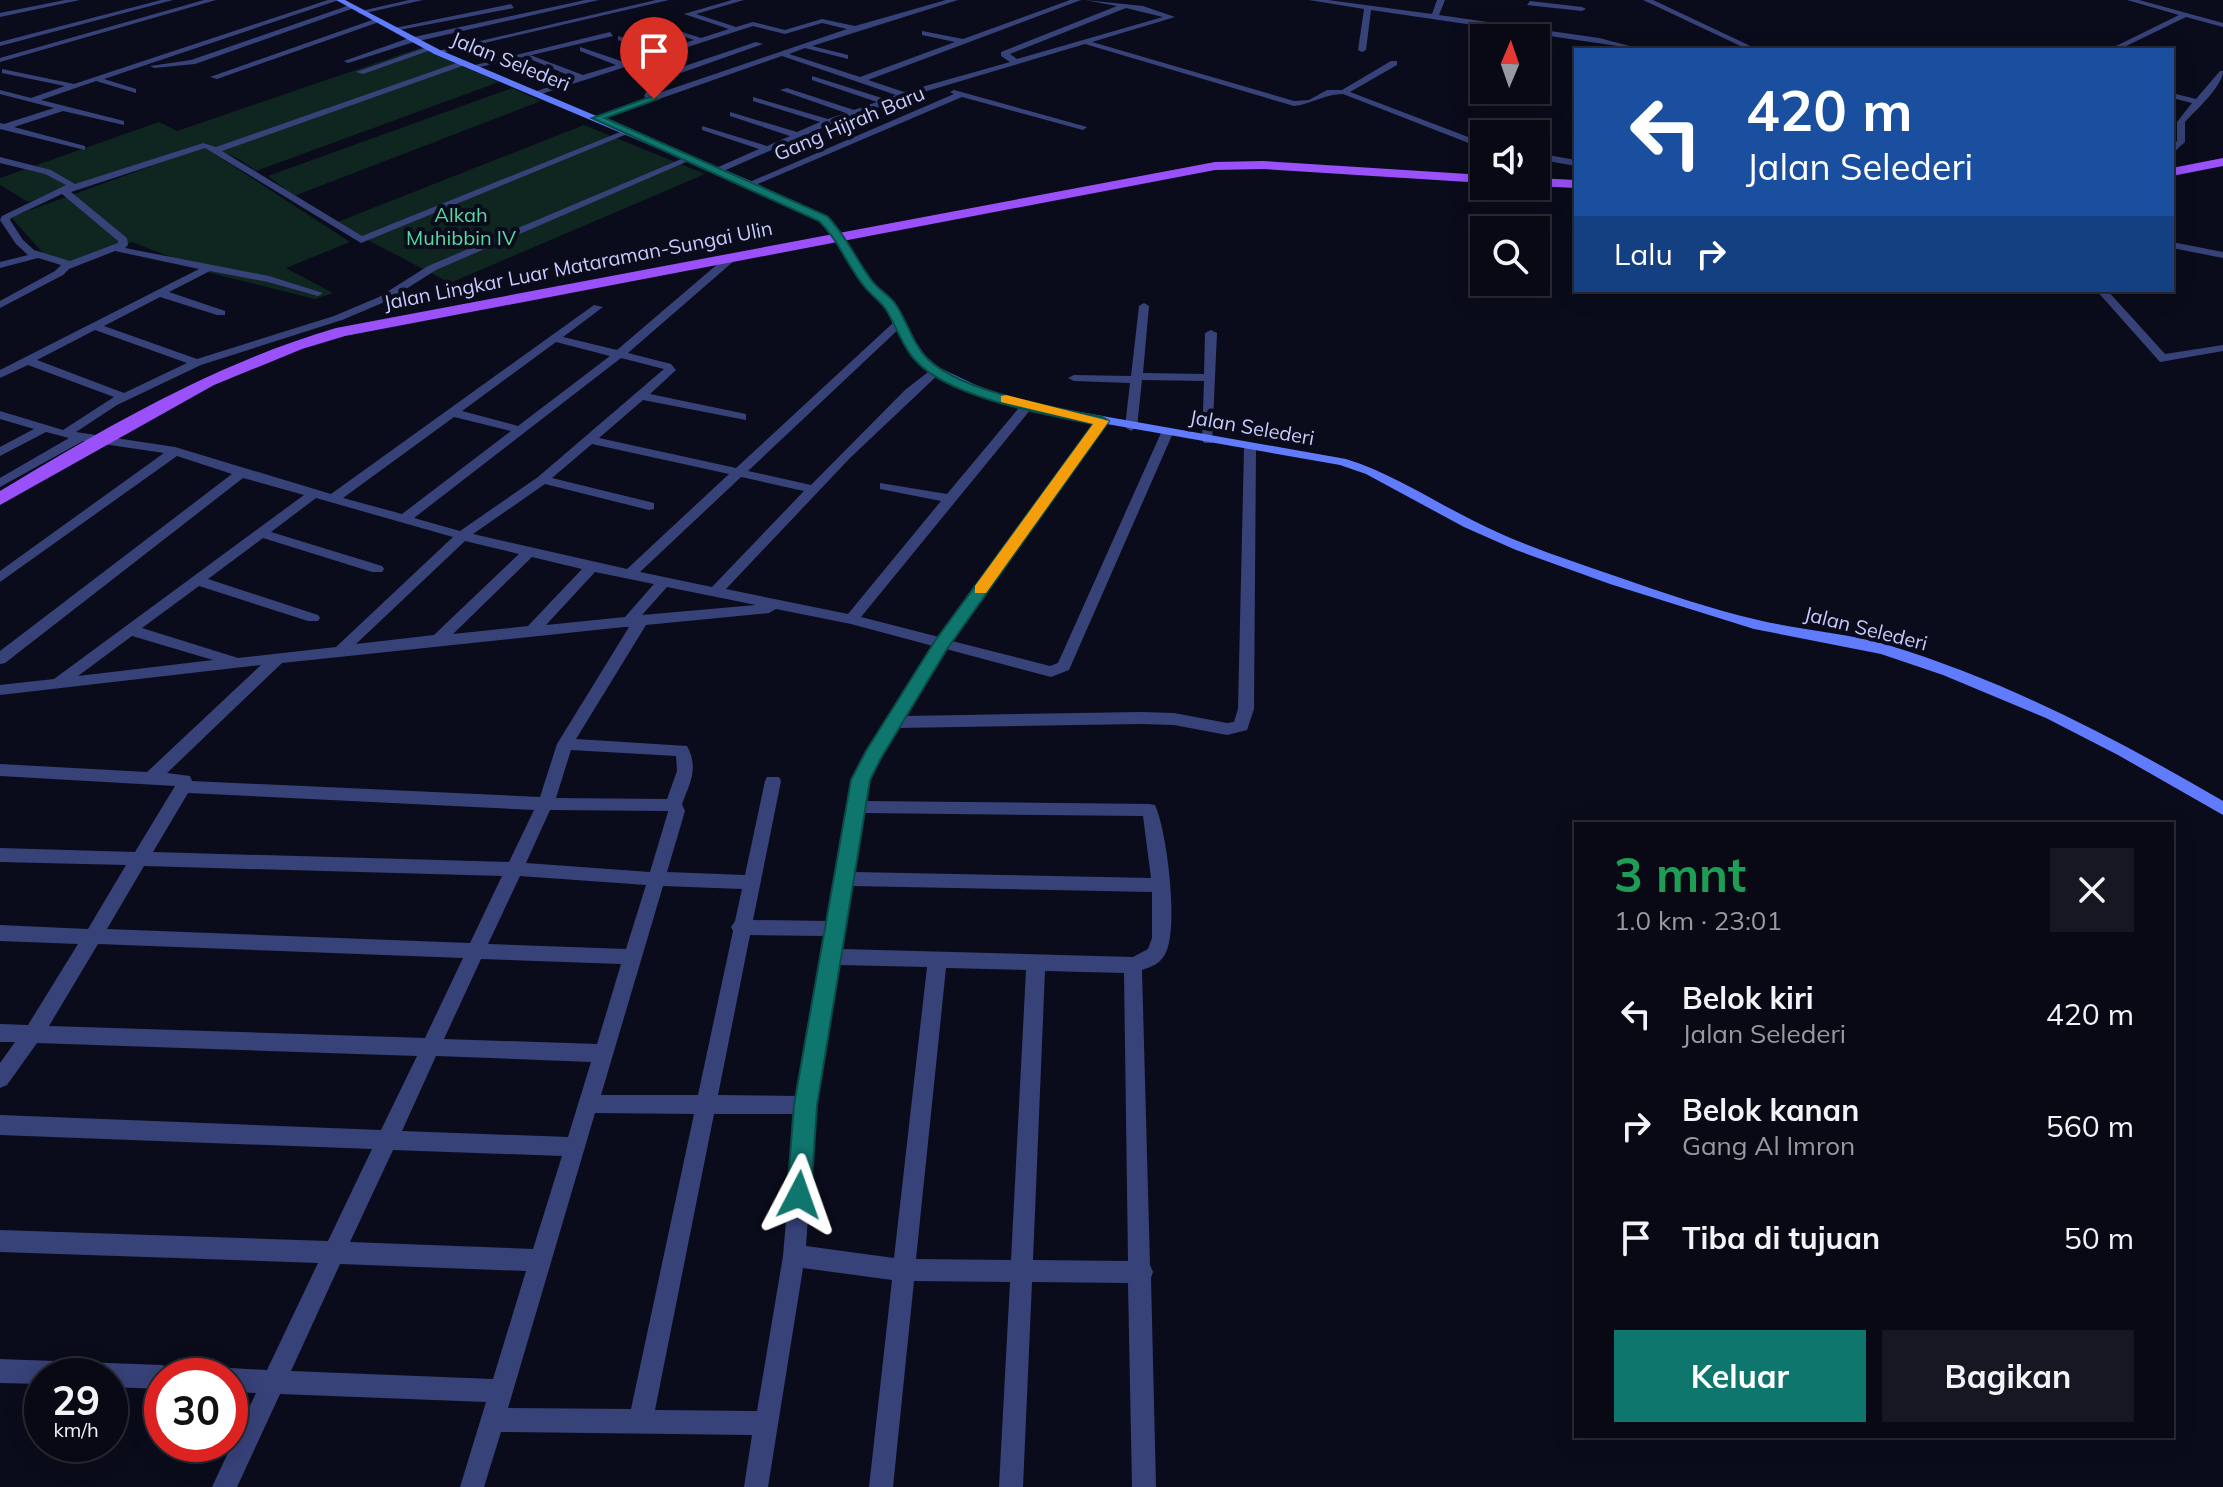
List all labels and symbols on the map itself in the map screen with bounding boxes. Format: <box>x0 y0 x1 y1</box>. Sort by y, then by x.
pin <box>620 17 688 99</box>
north arrow <box>1470 24 1550 104</box>
street label: Jalan Selederi <box>448 26 574 96</box>
street label: Gang Hijrah Baru <box>770 80 928 166</box>
park label: Alkah Muhibbin IV <box>406 202 516 250</box>
street label: Jalan Lingkar Luar Mataraman-Sungai Ulin <box>382 215 774 315</box>
street label: Jalan Selederi <box>1188 404 1316 450</box>
street label: Jalan Selederi <box>1802 601 1930 655</box>
position arrow <box>757 1153 841 1237</box>
speed limit sign: 30 <box>144 1358 248 1462</box>

